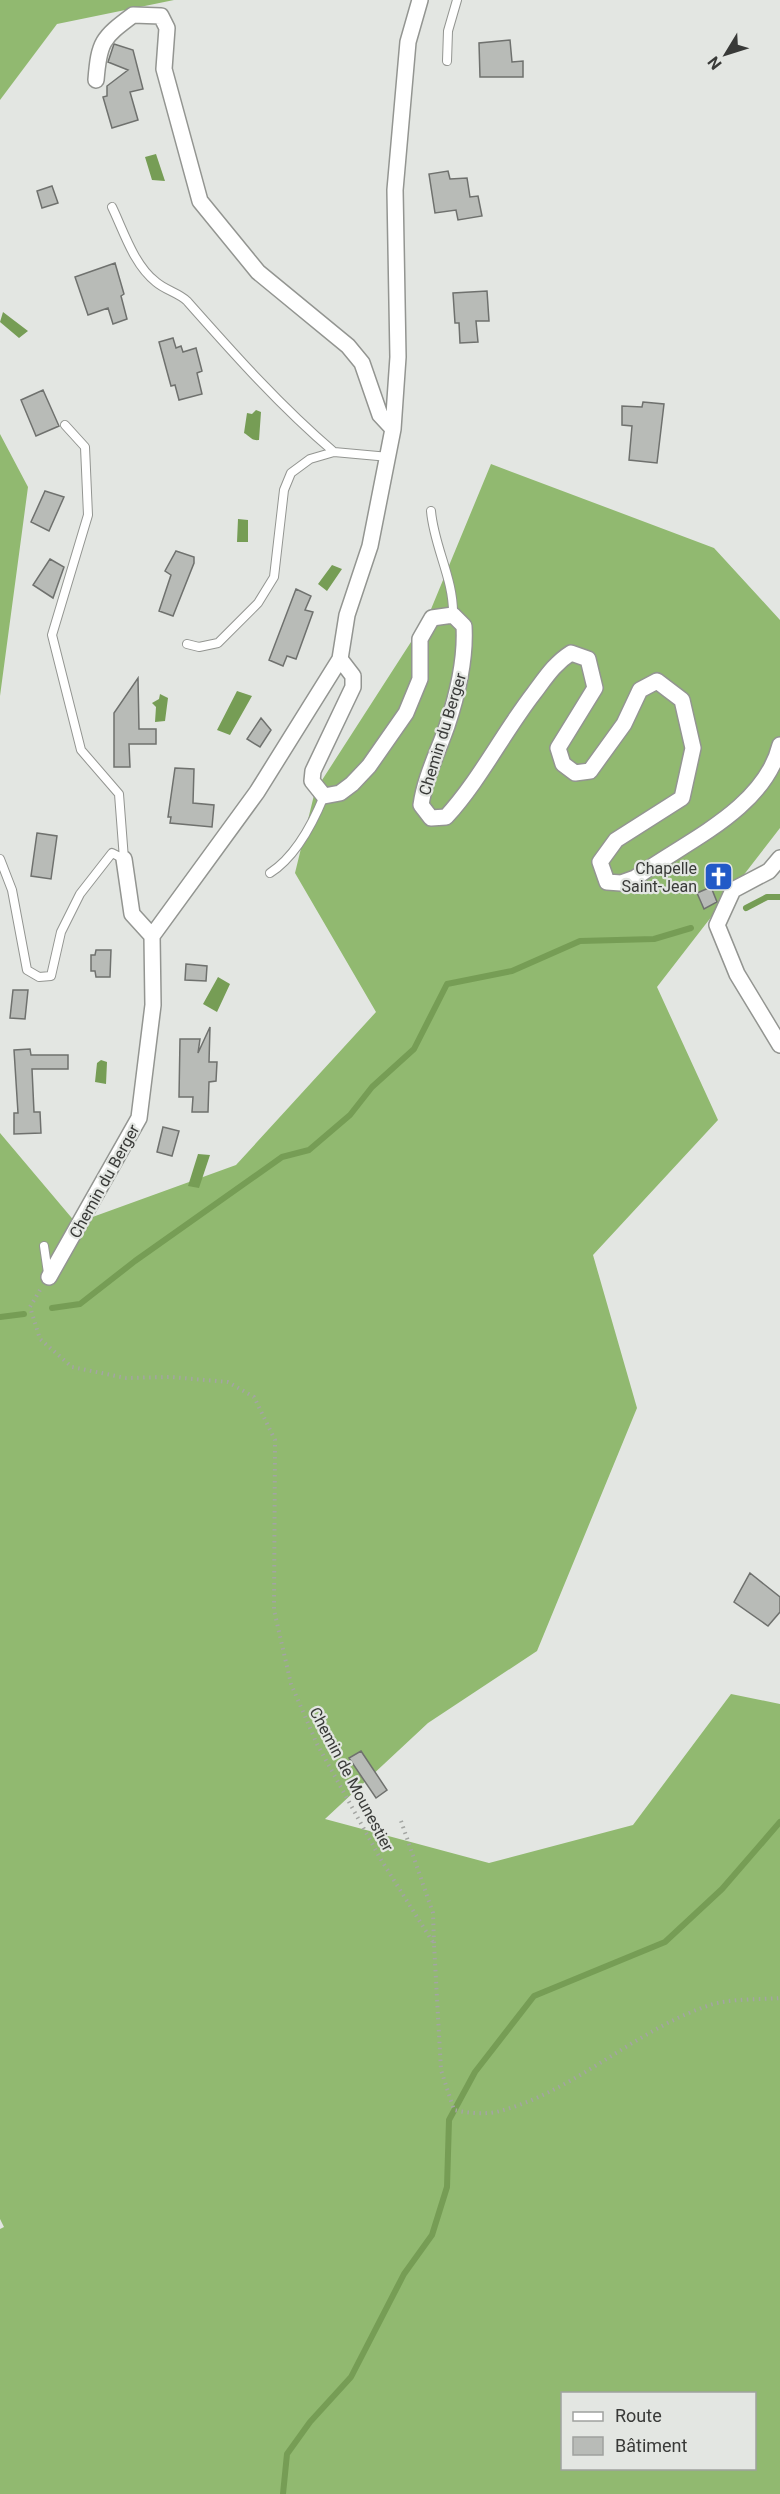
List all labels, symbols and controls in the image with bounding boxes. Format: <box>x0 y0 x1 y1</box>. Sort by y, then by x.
north arrow <box>696 24 756 84</box>
text: N <box>704 53 726 73</box>
street label: Chemin du Berger <box>415 670 470 798</box>
place label: Chapelle Saint-Jean <box>622 859 697 896</box>
church icon: Chapelle Saint-Jean <box>702 861 734 893</box>
street label: Chemin du Berger <box>65 1121 144 1241</box>
street label: Chemin de Mounestier <box>306 1704 398 1855</box>
legend <box>561 2392 756 2470</box>
text: Route <box>615 2405 662 2426</box>
text: Bâtiment <box>615 2435 688 2456</box>

